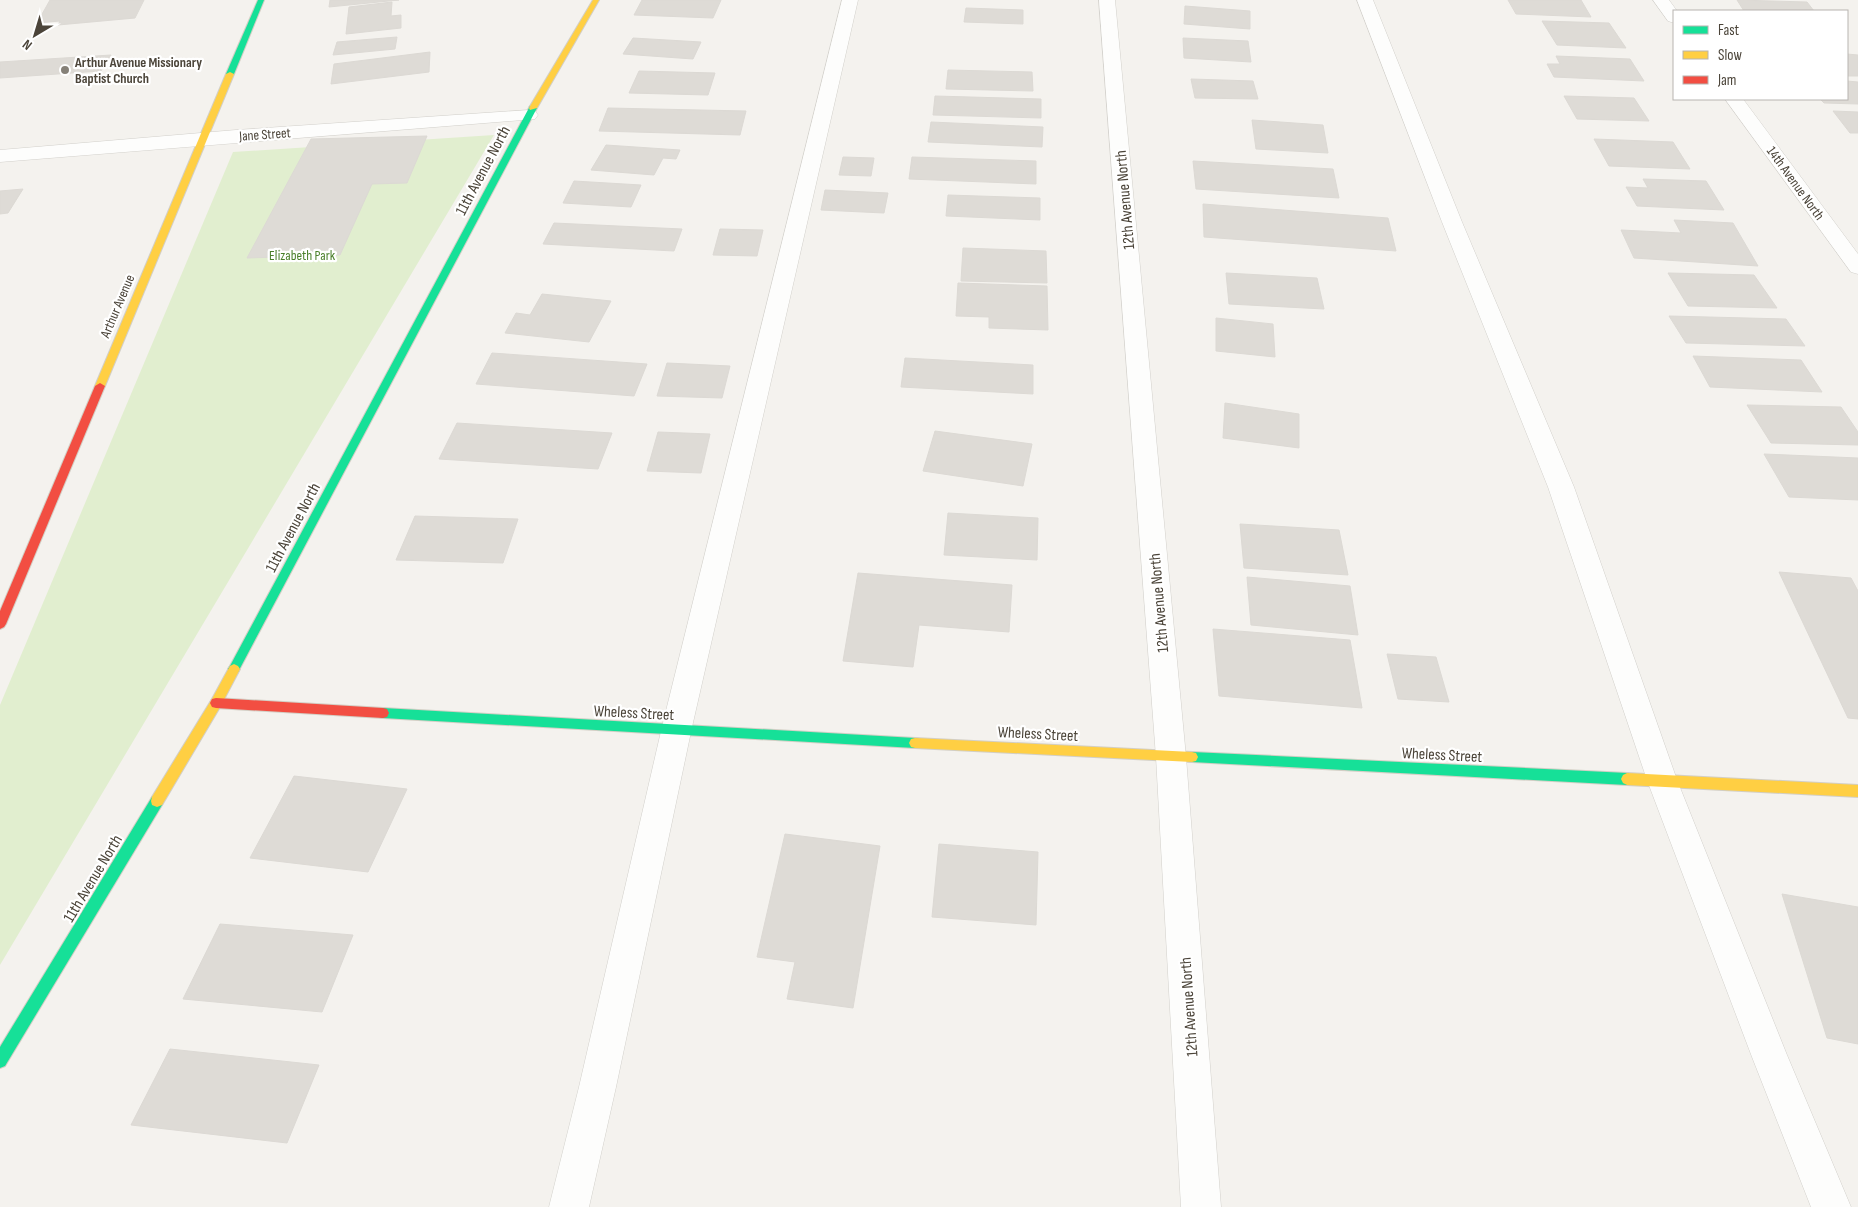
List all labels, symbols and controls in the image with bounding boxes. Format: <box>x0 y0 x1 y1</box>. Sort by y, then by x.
north arrow <box>10 10 60 60</box>
legend <box>1673 10 1848 100</box>
text: Fast <box>1718 21 1740 40</box>
text: N <box>19 36 35 54</box>
text: Slow <box>1718 46 1742 65</box>
place label: Arthur Avenue Missionary Baptist Church <box>74 54 202 87</box>
marker: Arthur Avenue Missionary Baptist Church <box>59 64 71 76</box>
text: Jam <box>1717 71 1736 90</box>
street label: 11th Avenue North <box>452 123 515 219</box>
street label: Jane Street <box>238 124 291 145</box>
street label: 14th Avenue North <box>1763 143 1828 224</box>
street label: 12th Avenue North <box>1112 149 1139 250</box>
park label: Elizabeth Park <box>269 247 336 264</box>
street label: Arthur Avenue <box>96 272 138 341</box>
street label: 11th Avenue North <box>262 480 325 576</box>
street label: 12th Avenue North <box>1146 552 1173 653</box>
street label: Wheless Street <box>593 702 675 725</box>
street label: Wheless Street <box>997 723 1079 746</box>
street label: Wheless Street <box>1401 744 1483 767</box>
street label: 11th Avenue North <box>60 832 127 926</box>
street label: 12th Avenue North <box>1177 957 1202 1057</box>

